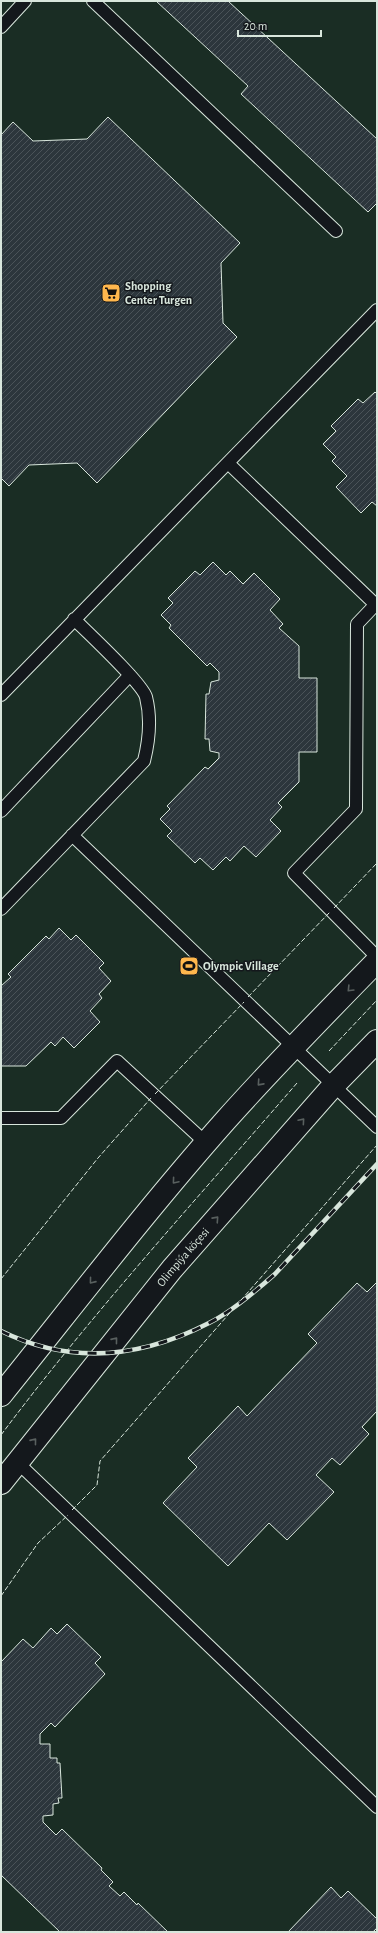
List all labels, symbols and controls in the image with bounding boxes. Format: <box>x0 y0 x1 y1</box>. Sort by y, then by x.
scale bar <box>238 12 321 38</box>
text: 20 m <box>244 20 267 32</box>
place label: Shopping Center Turgen <box>125 280 192 306</box>
supermarket icon: Shopping Center Turgen <box>100 282 122 304</box>
sports icon: Olympic Village <box>178 955 200 977</box>
place label: Olympic Village <box>203 960 279 973</box>
one-way arrow <box>347 984 355 992</box>
one-way arrow <box>258 1078 265 1086</box>
one-way arrow <box>298 1118 305 1126</box>
one-way arrow <box>172 1176 179 1183</box>
one-way arrow <box>212 1216 219 1223</box>
street label: Olimpiýa köçesi <box>154 1225 211 1289</box>
one-way arrow <box>90 1276 97 1283</box>
one-way arrow <box>110 1337 117 1344</box>
one-way arrow <box>29 1439 36 1446</box>

